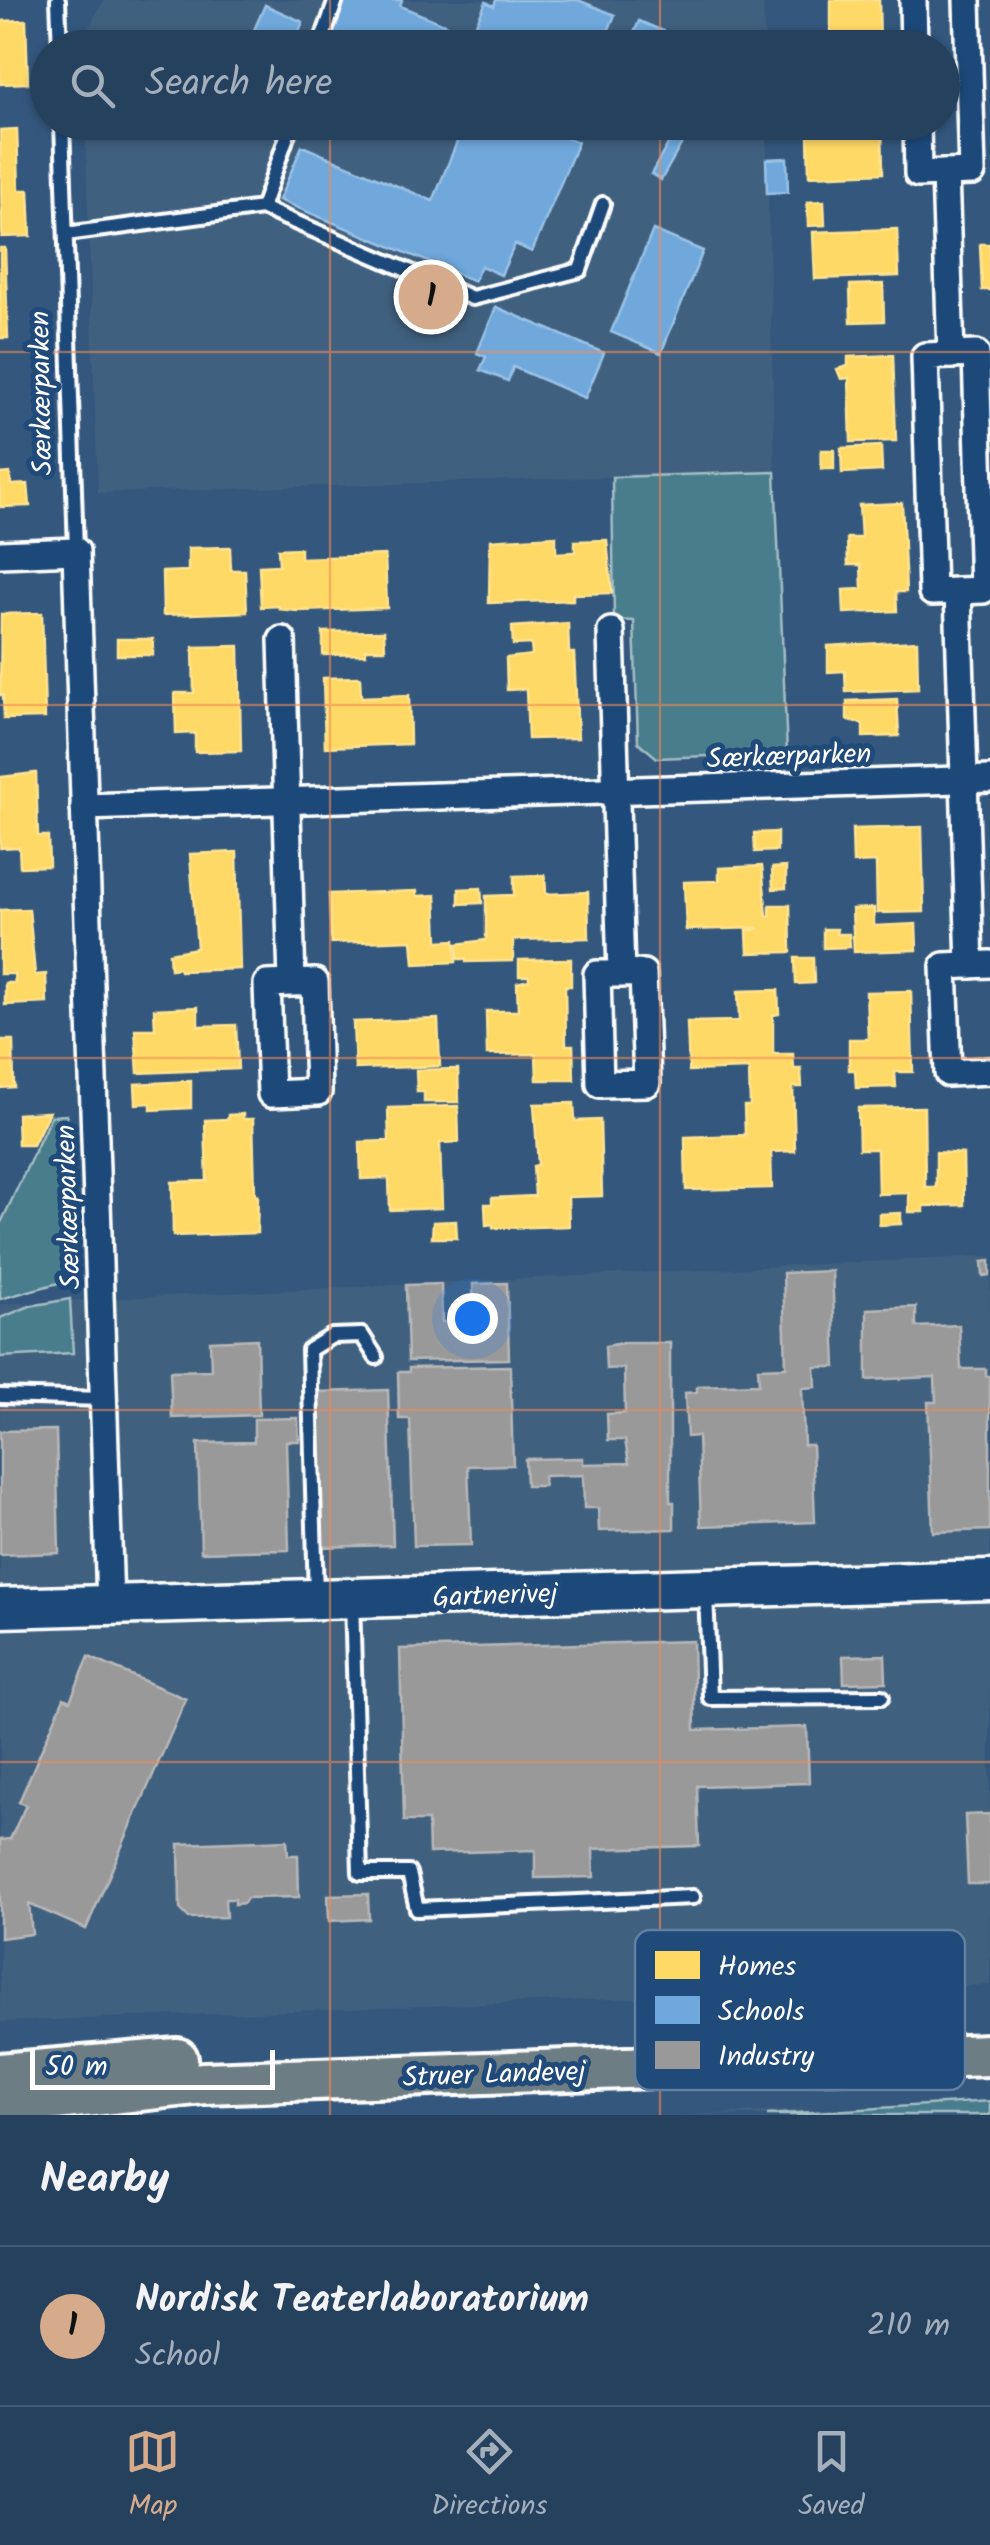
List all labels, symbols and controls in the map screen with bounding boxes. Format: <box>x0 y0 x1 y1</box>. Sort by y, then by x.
search box <box>30 30 960 140</box>
text: Search here <box>145 55 332 115</box>
icon: search <box>65 58 120 113</box>
pin: 1 <box>398 260 464 334</box>
street label: Særkærparken <box>19 310 66 476</box>
street label: Særkærparken <box>706 732 872 783</box>
street label: Særkærparken <box>44 1124 95 1290</box>
your location <box>447 1293 498 1344</box>
street label: Gartnerivej <box>432 1572 559 1621</box>
legend <box>635 1930 965 2090</box>
text: Homes <box>718 1945 796 1990</box>
text: Schools <box>718 1990 805 2035</box>
text: Industry <box>718 2035 815 2080</box>
scale bar <box>30 2045 275 2090</box>
text: 50 m <box>45 2045 108 2090</box>
street label: Struer Landevej <box>402 2050 587 2101</box>
text: Nearby <box>40 2147 169 2214</box>
text: Nordisk Teaterlaboratorium <box>135 2271 589 2331</box>
text: 1 <box>68 2301 77 2352</box>
text: 210 m <box>867 2301 950 2352</box>
text: School <box>135 2331 220 2382</box>
tab: Map <box>125 2424 180 2529</box>
tab: Directions <box>431 2424 547 2529</box>
tab: Saved <box>798 2424 865 2529</box>

